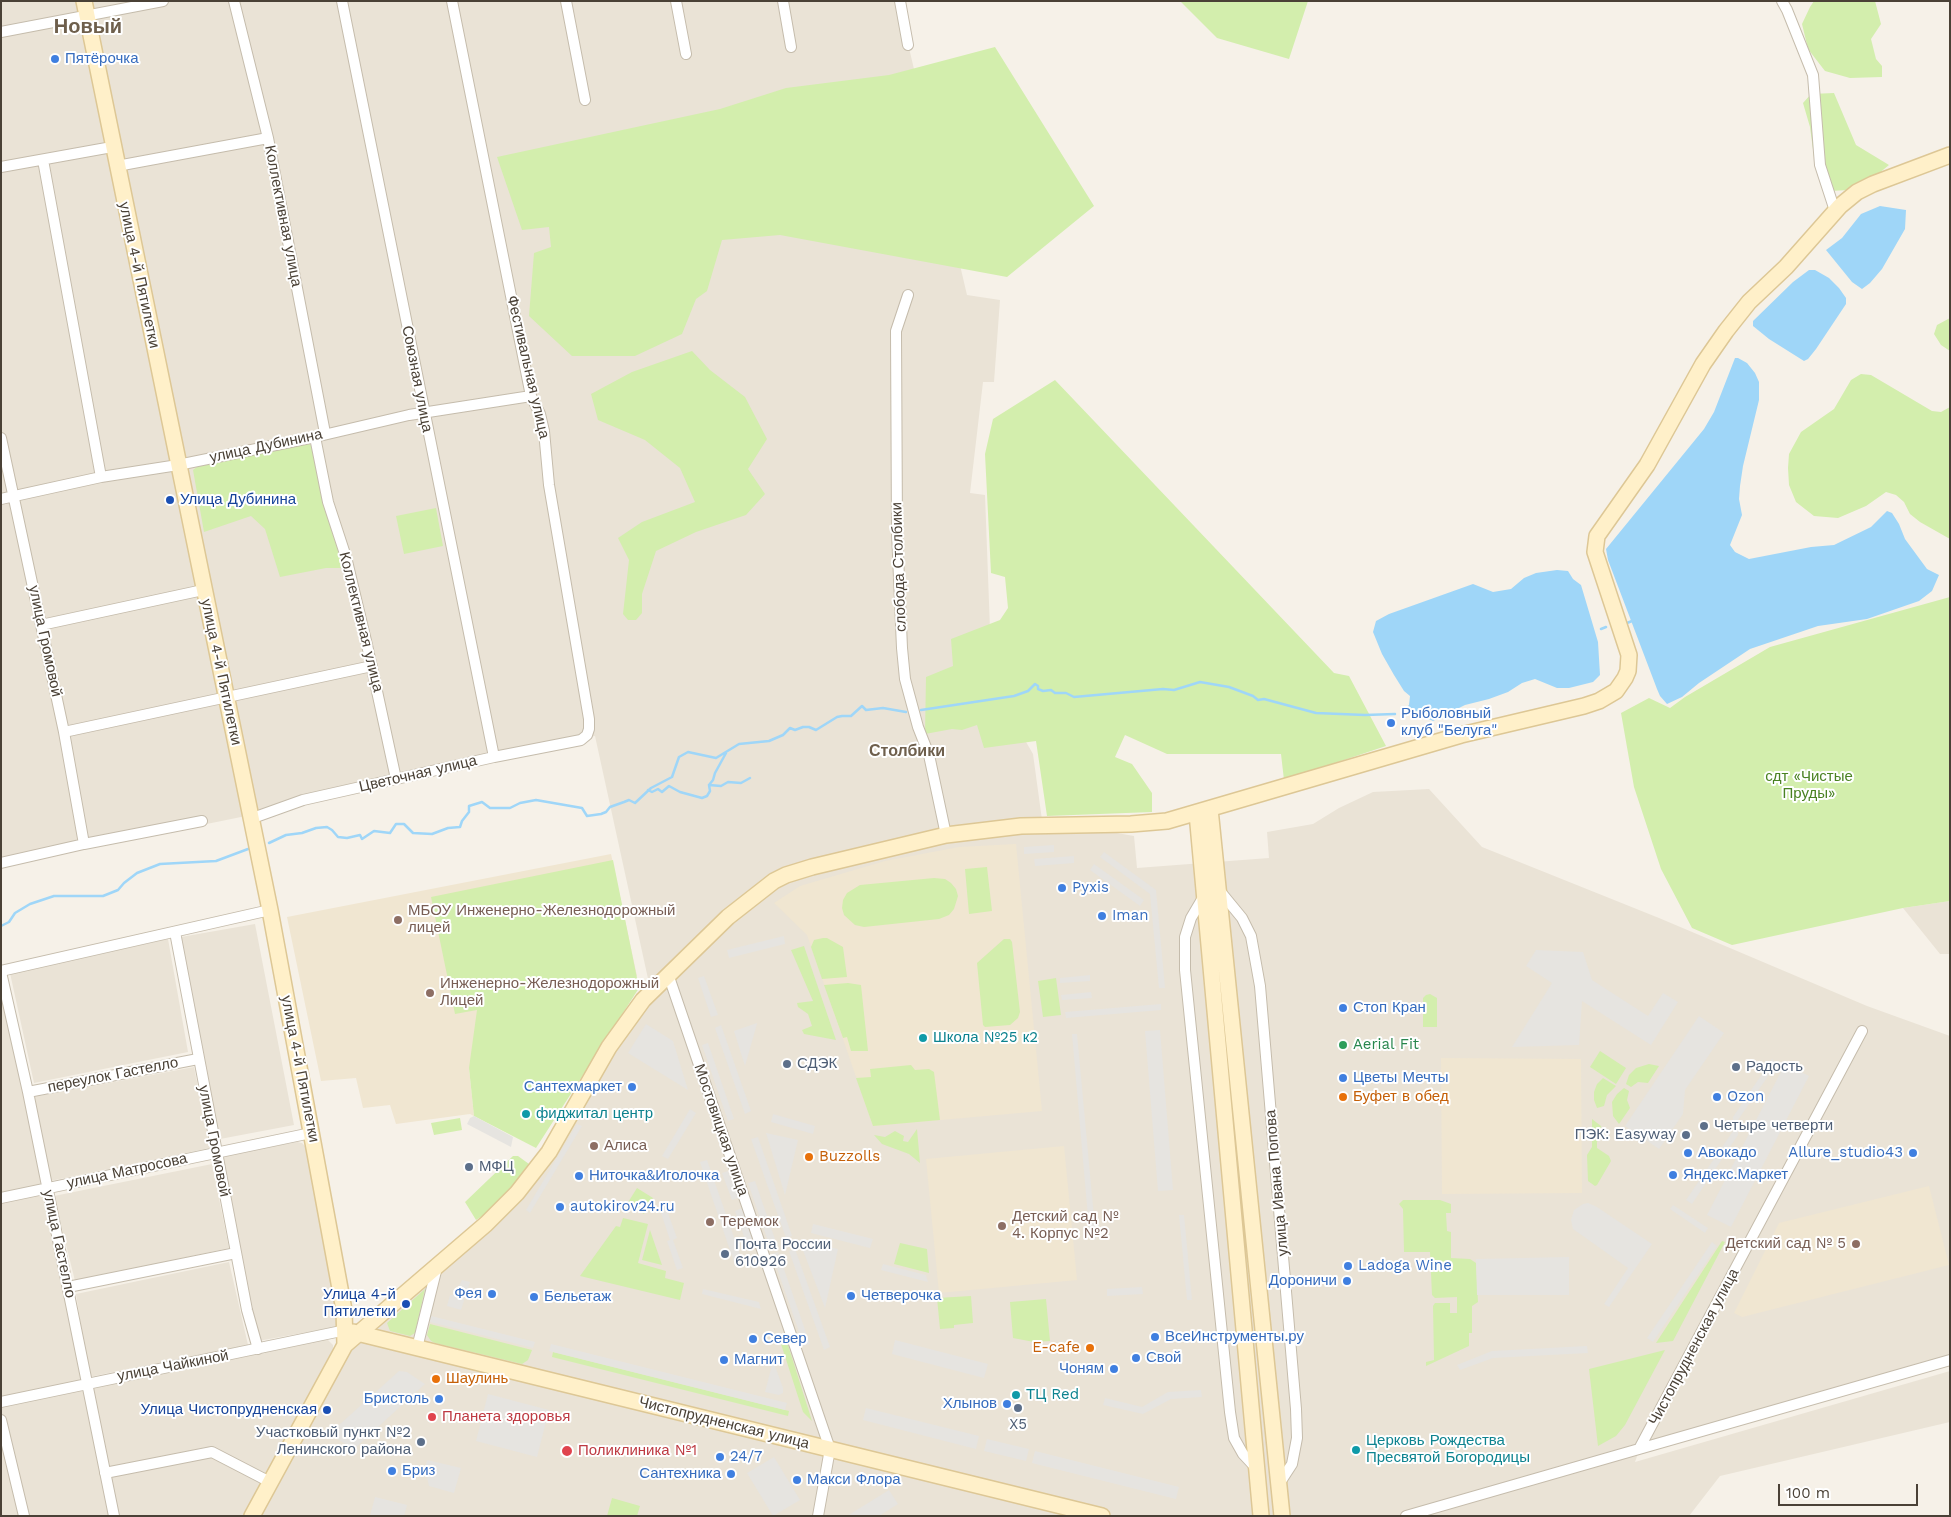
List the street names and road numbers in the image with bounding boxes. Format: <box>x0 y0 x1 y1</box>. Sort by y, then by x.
street label: Коллективная улица <box>260 144 306 288</box>
street label: улица 4-й Пятилетки <box>115 200 163 350</box>
street label: Фестивальная улица <box>503 294 553 440</box>
street label: Союзная улица <box>398 324 436 434</box>
street label: улица Дубинина <box>208 425 324 467</box>
street label: слобода Столбики <box>888 502 910 632</box>
street label: Коллективная улица <box>335 550 387 694</box>
street label: улица Громовой <box>24 584 66 698</box>
street label: улица 4-й Пятилетки <box>197 597 245 747</box>
street label: Цветочная улица <box>357 752 479 796</box>
street label: улица 4-й Пятилетки <box>277 994 323 1144</box>
street label: переулок Гастелло <box>46 1053 180 1097</box>
street label: Мостовицкая улица <box>690 1062 752 1198</box>
street label: улица Громовой <box>194 1084 234 1198</box>
street label: улица Ивана Попова <box>1262 1109 1292 1257</box>
street label: улица Матросова <box>65 1149 189 1193</box>
street label: улица Гастелло <box>39 1188 79 1300</box>
street label: Чистопрудненская улица <box>1645 1265 1743 1429</box>
street label: улица Чайкиной <box>116 1346 230 1386</box>
street label: Чистопрудненская улица <box>637 1393 811 1453</box>

